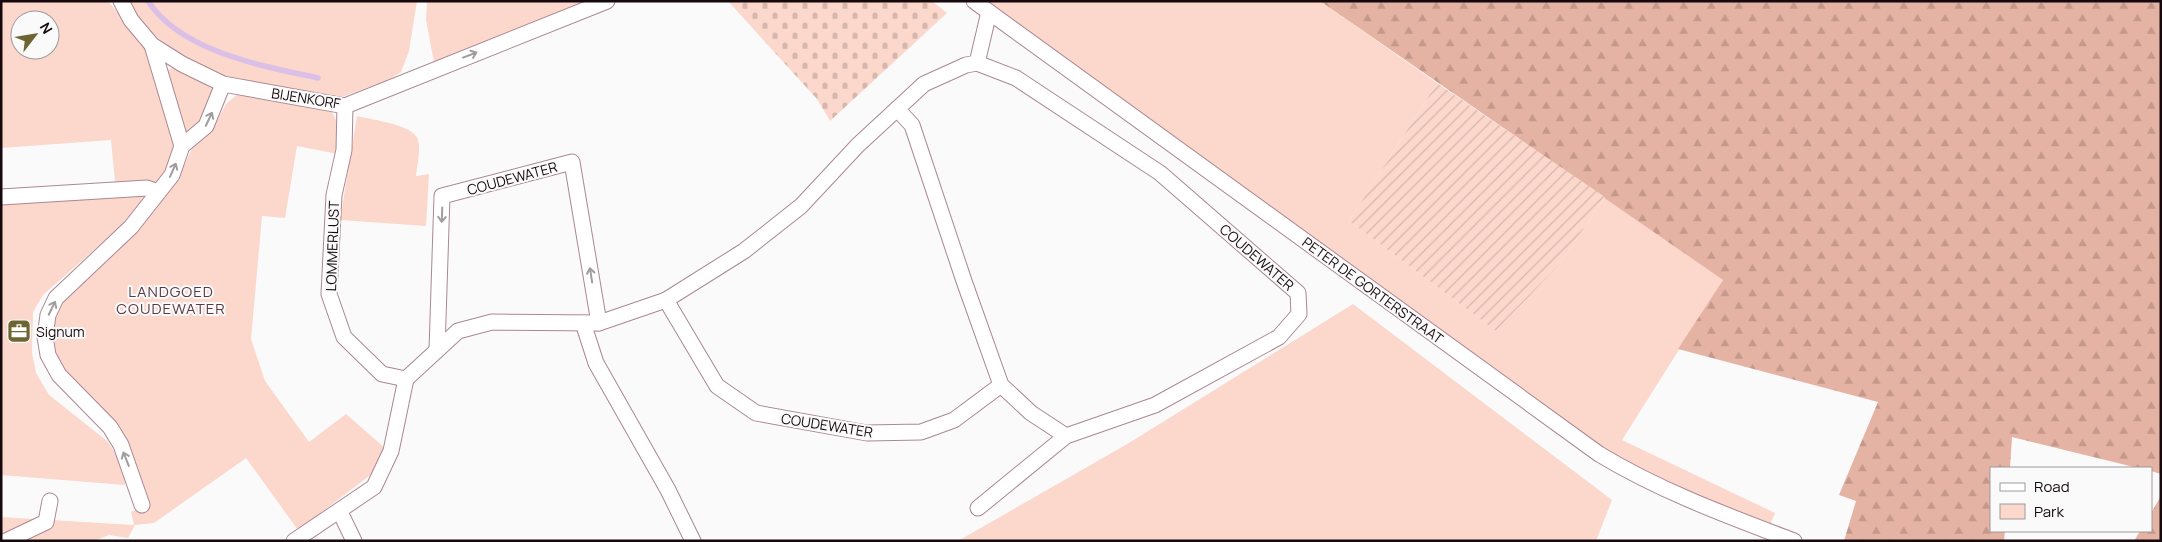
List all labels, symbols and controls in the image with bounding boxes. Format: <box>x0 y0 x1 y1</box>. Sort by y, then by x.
north arrow <box>10 10 60 60</box>
text: N <box>36 19 57 37</box>
one-way arrow <box>462 50 478 59</box>
street label: BIJENKORF <box>270 83 342 113</box>
one-way arrow <box>204 112 214 127</box>
street label: COUDEWATER <box>465 157 559 199</box>
one-way arrow <box>168 163 178 178</box>
street label: LOMMERLUST <box>321 200 343 292</box>
one-way arrow <box>437 206 447 222</box>
street label: COUDEWATER <box>1216 219 1298 295</box>
street label: PETER DE GORTERSTRAAT <box>1299 232 1448 348</box>
one-way arrow <box>586 267 596 283</box>
district label: LANDGOED COUDEWATER <box>116 281 226 319</box>
one-way arrow <box>47 301 57 316</box>
office icon: Signum <box>6 318 32 344</box>
place label: Signum <box>36 322 85 341</box>
street label: COUDEWATER <box>780 408 874 442</box>
one-way arrow <box>121 452 130 467</box>
legend <box>1990 467 2152 532</box>
text: Road <box>2034 476 2070 497</box>
text: Park <box>2034 501 2064 522</box>

